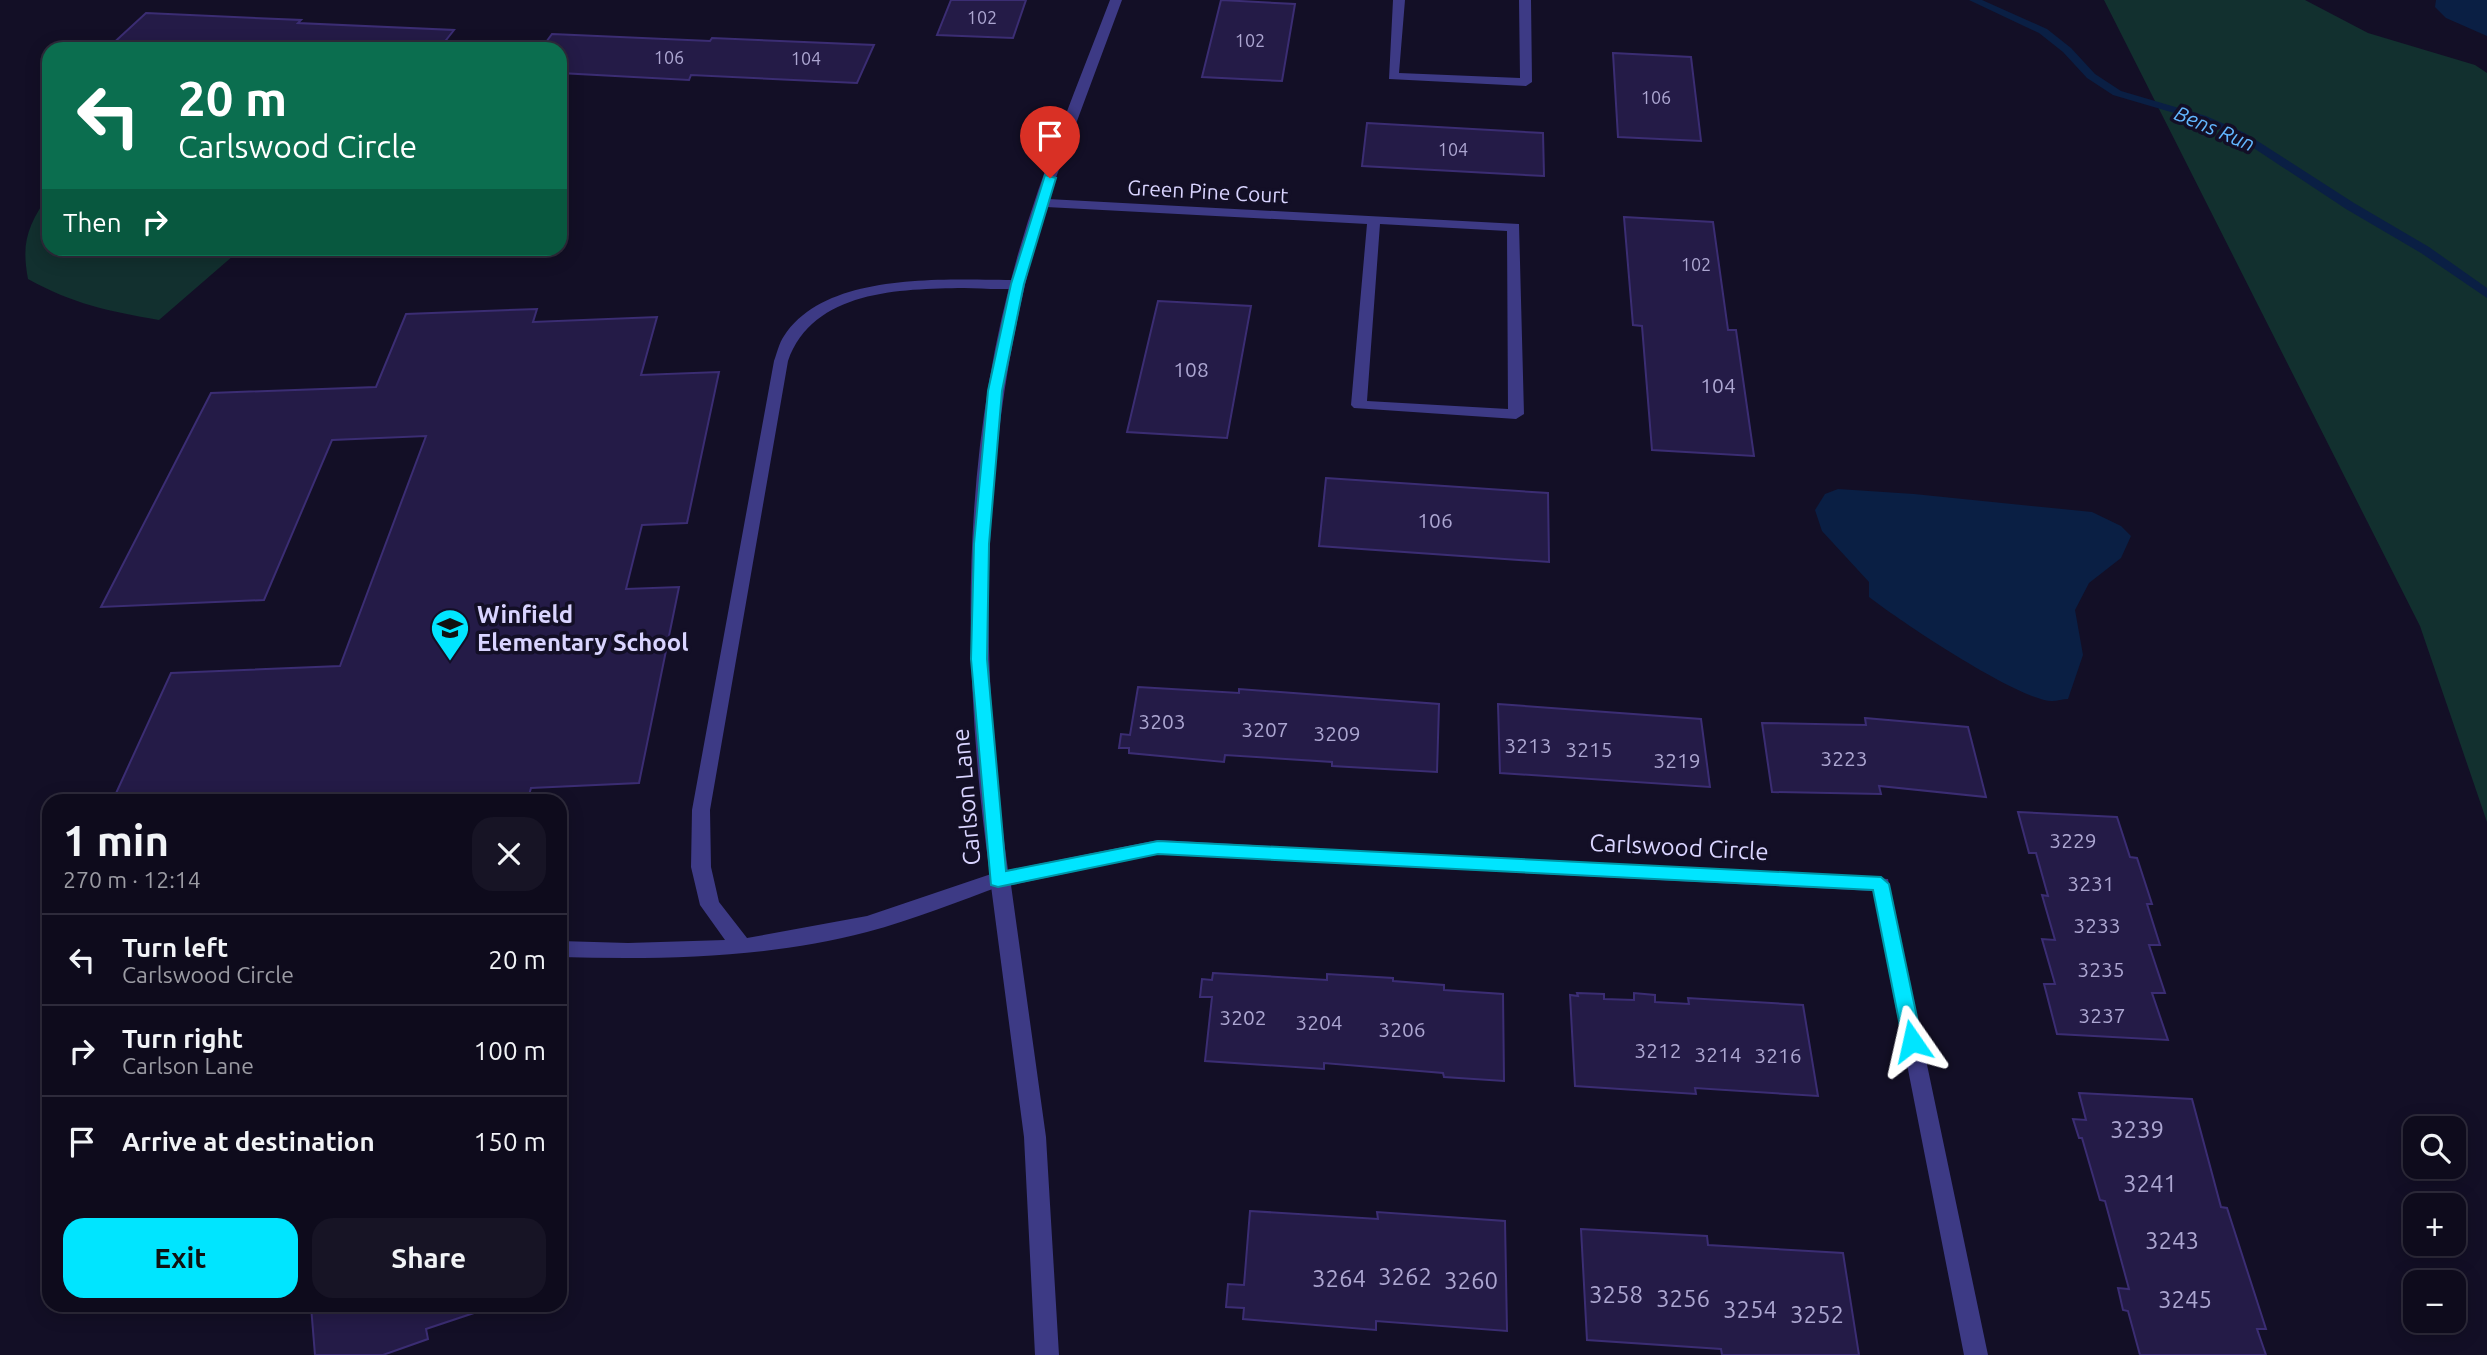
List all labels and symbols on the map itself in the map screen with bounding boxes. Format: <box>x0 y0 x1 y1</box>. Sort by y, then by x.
house number: 102 <box>967 7 997 27</box>
house number: 102 <box>1235 30 1265 50</box>
house number: 106 <box>654 47 684 67</box>
house number: 104 <box>791 48 821 68</box>
house number: 106 <box>1641 87 1671 107</box>
water label: Bens Run <box>2171 100 2259 156</box>
pin <box>1020 106 1080 178</box>
house number: 104 <box>1438 139 1468 159</box>
street label: Green Pine Court <box>1127 175 1289 207</box>
house number: 102 <box>1681 254 1711 274</box>
house number: 108 <box>1173 357 1209 381</box>
house number: 104 <box>1700 373 1736 397</box>
house number: 106 <box>1417 508 1453 532</box>
place label: Winfield Elementary School <box>477 601 689 656</box>
school or university icon: Winfield Elementary School <box>429 607 471 662</box>
house number: 3203 <box>1138 709 1186 733</box>
house number: 3207 <box>1241 717 1289 741</box>
house number: 3209 <box>1313 721 1361 745</box>
street label: Carlson Lane <box>947 727 985 867</box>
house number: 3213 <box>1504 733 1552 757</box>
house number: 3215 <box>1565 737 1613 761</box>
house number: 3223 <box>1820 746 1868 770</box>
house number: 3219 <box>1653 748 1701 772</box>
house number: 3229 <box>2049 828 2097 852</box>
street label: Carlswood Circle <box>1589 829 1769 865</box>
house number: 3231 <box>2067 871 2115 895</box>
house number: 3233 <box>2073 913 2121 937</box>
house number: 3235 <box>2077 957 2125 981</box>
house number: 3237 <box>2078 1003 2126 1027</box>
position arrow <box>1875 1004 1949 1078</box>
house number: 3202 <box>1219 1005 1267 1029</box>
house number: 3204 <box>1295 1010 1343 1034</box>
house number: 3206 <box>1378 1017 1426 1041</box>
house number: 3212 <box>1634 1038 1682 1062</box>
house number: 3214 <box>1694 1042 1742 1066</box>
house number: 3216 <box>1754 1043 1802 1067</box>
house number: 3239 <box>2110 1116 2164 1143</box>
house number: 3241 <box>2123 1170 2177 1197</box>
house number: 3243 <box>2145 1227 2199 1254</box>
house number: 3262 <box>1378 1263 1432 1290</box>
house number: 3264 <box>1312 1265 1366 1292</box>
house number: 3260 <box>1444 1267 1498 1294</box>
house number: 3258 <box>1589 1281 1643 1308</box>
house number: 3256 <box>1656 1285 1710 1312</box>
house number: 3245 <box>2158 1286 2212 1313</box>
house number: 3254 <box>1723 1296 1777 1323</box>
house number: 3252 <box>1790 1301 1844 1328</box>

